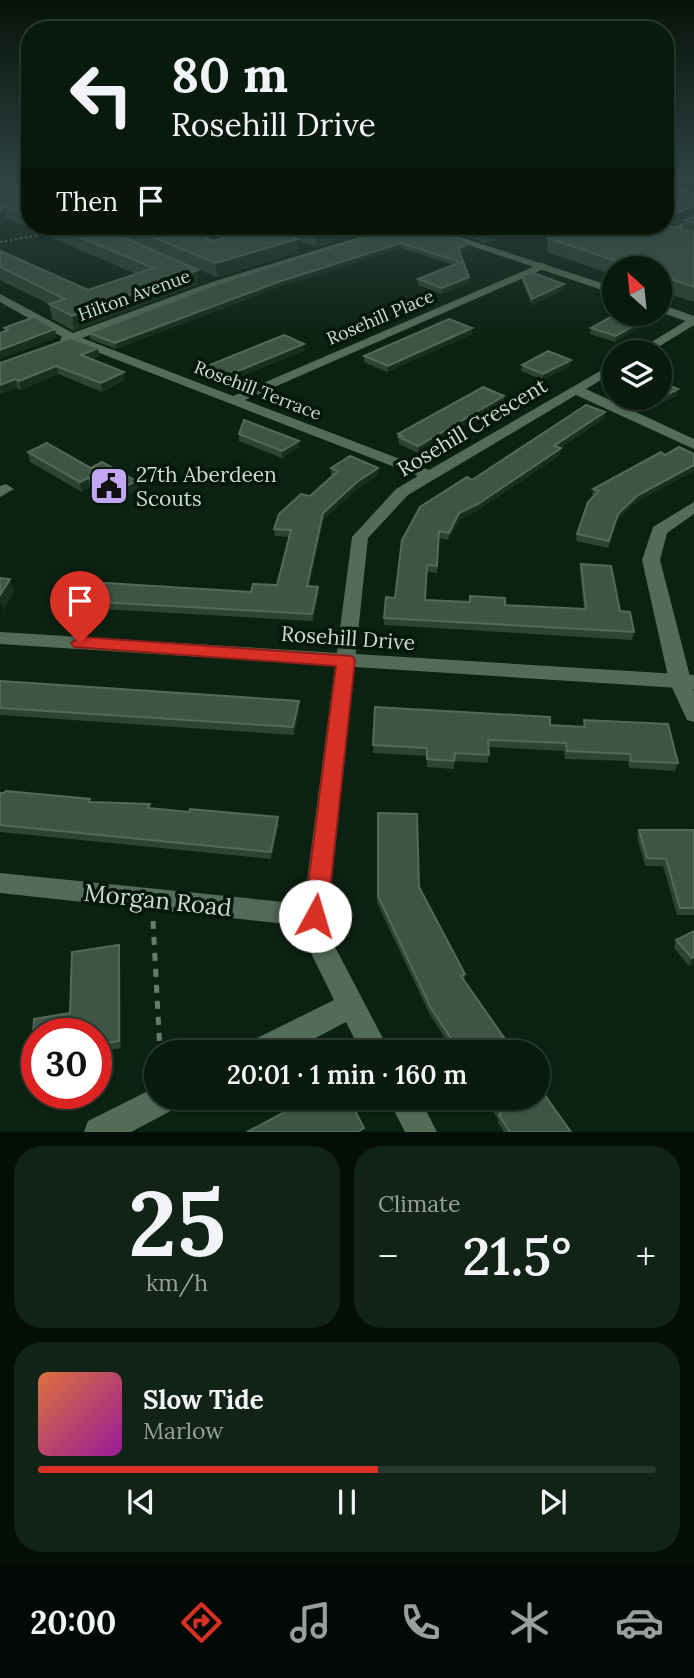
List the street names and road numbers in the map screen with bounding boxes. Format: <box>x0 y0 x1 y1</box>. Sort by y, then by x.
street label: Hilton Avenue <box>75 264 194 326</box>
street label: Rosehill Place <box>323 284 437 350</box>
street label: Rosehill Terrace <box>191 355 325 425</box>
street label: Rosehill Crescent <box>392 371 552 482</box>
street label: Rosehill Drive <box>280 620 416 656</box>
street label: Morgan Road <box>83 877 233 923</box>

